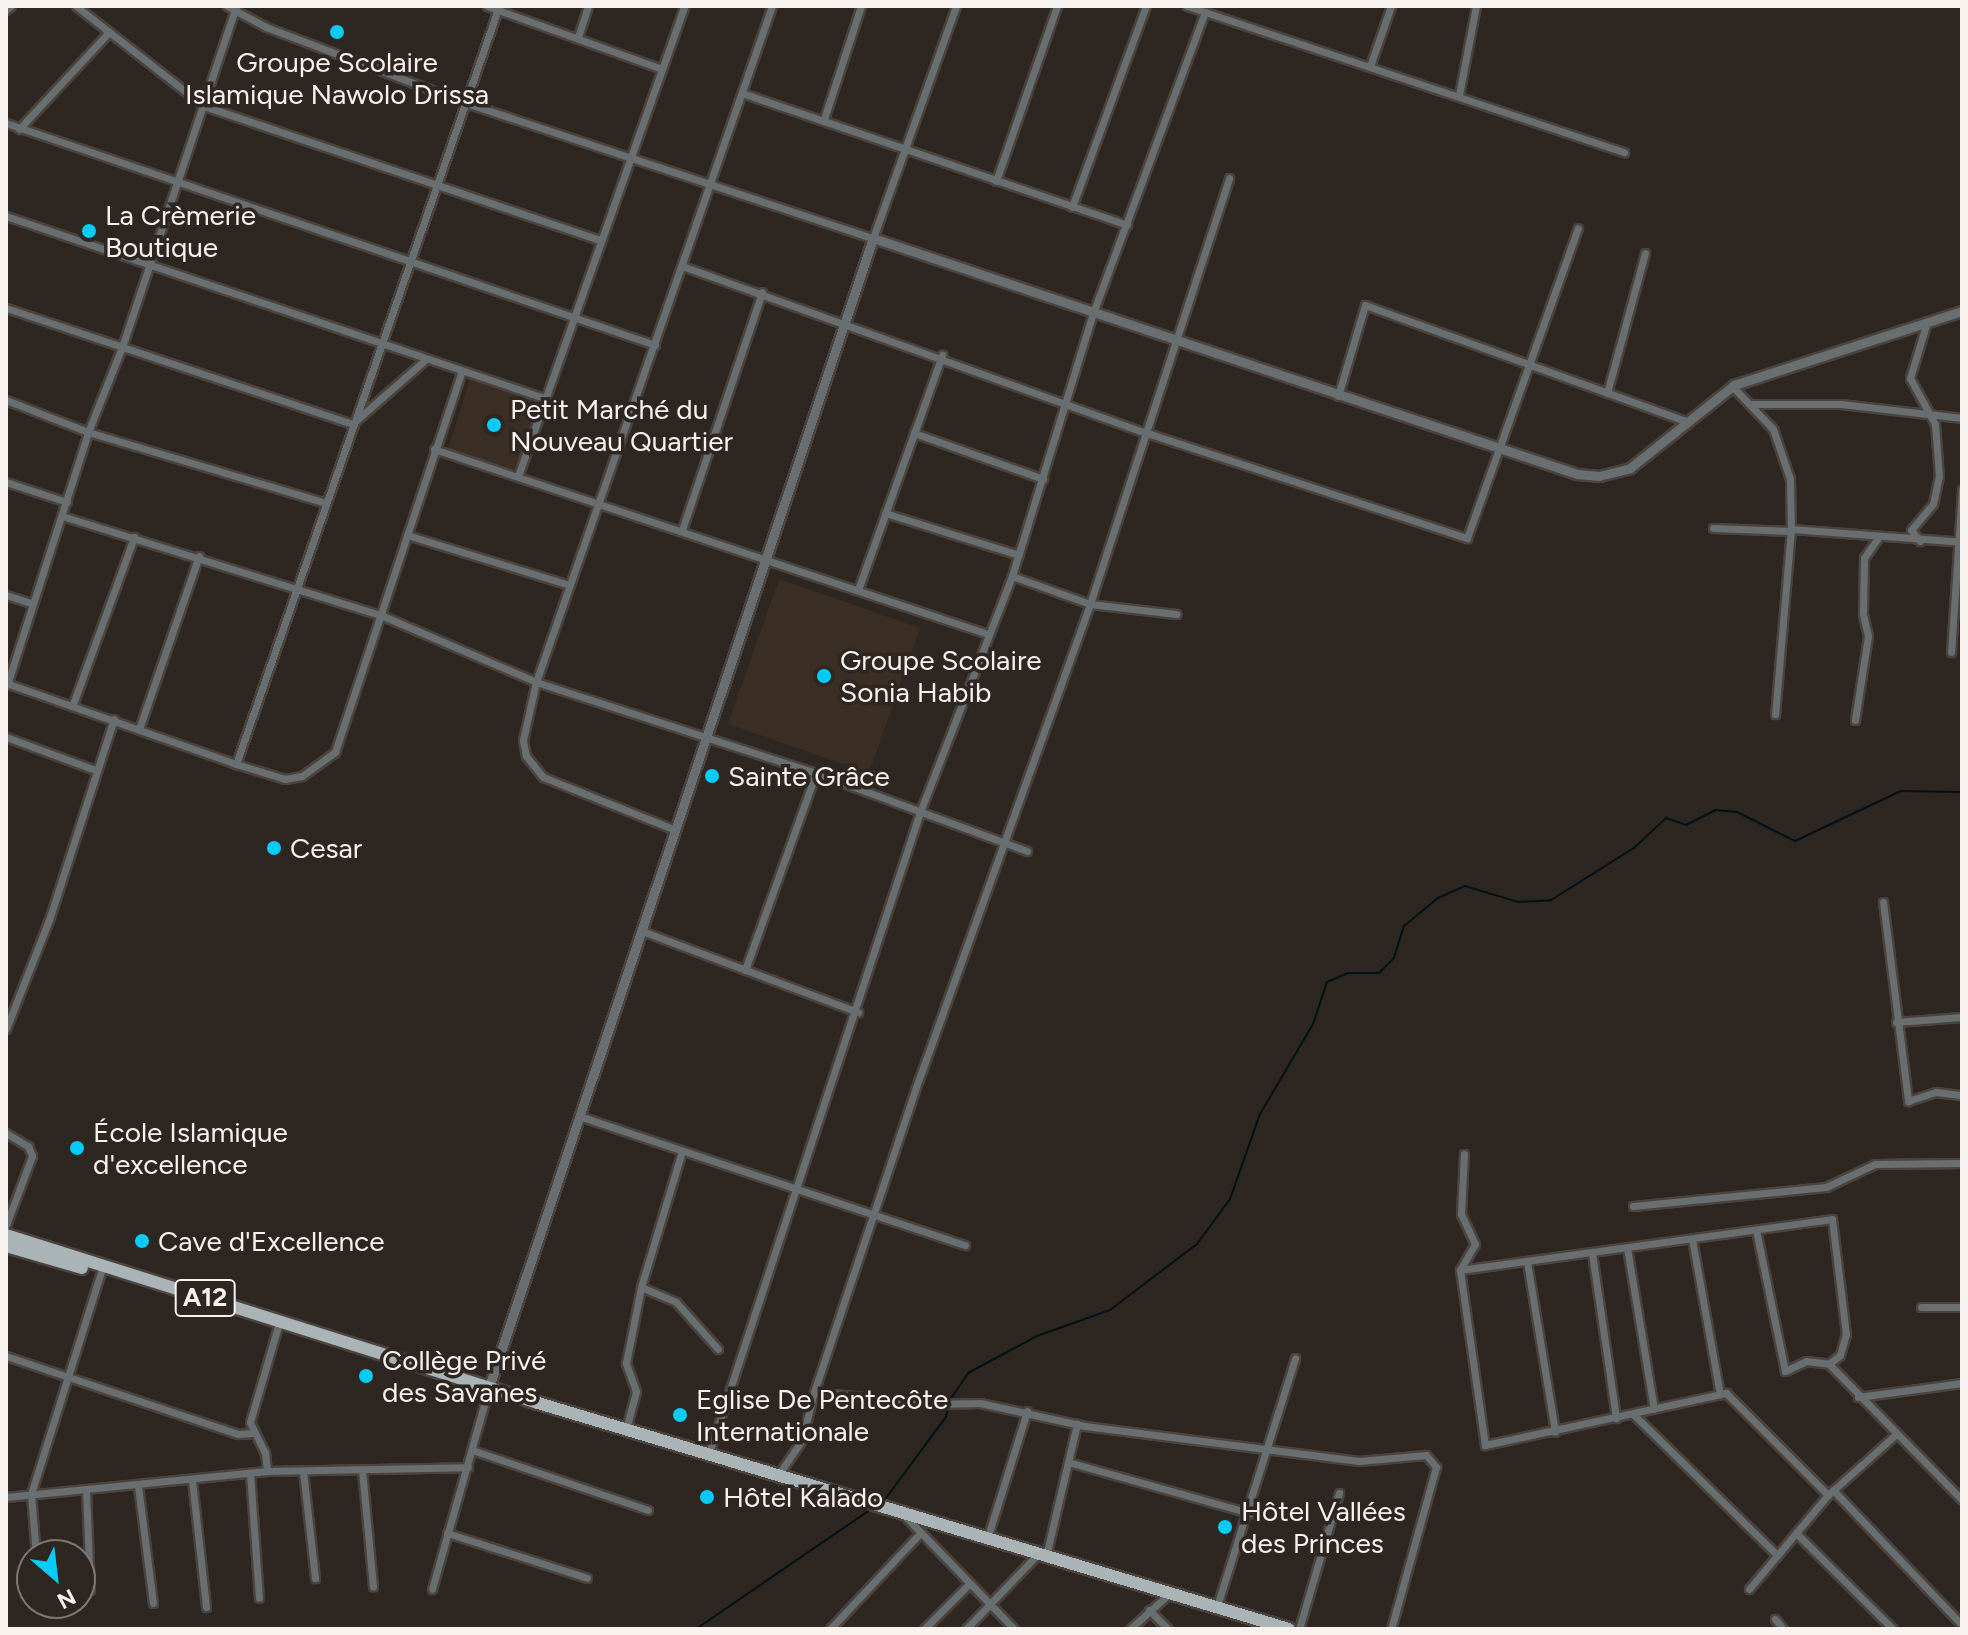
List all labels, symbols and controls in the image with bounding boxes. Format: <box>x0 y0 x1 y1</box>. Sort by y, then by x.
marker: Groupe Scolaire Islamique Nawolo Drissa <box>328 23 346 41</box>
place label: Groupe Scolaire Islamique Nawolo Drissa <box>185 45 489 111</box>
place label: La Crèmerie Boutique <box>105 198 256 264</box>
marker: La Crèmerie Boutique <box>80 222 98 240</box>
place label: Petit Marché du Nouveau Quartier <box>510 392 733 458</box>
marker: Petit Marché du Nouveau Quartier <box>485 416 503 434</box>
place label: Groupe Scolaire Sonia Habib <box>840 643 1042 709</box>
marker: Groupe Scolaire Sonia Habib <box>815 667 833 685</box>
place label: Sainte Grâce <box>728 759 890 793</box>
marker: Sainte Grâce <box>703 767 721 785</box>
place label: Cesar <box>290 831 362 865</box>
marker: Cesar <box>265 839 283 857</box>
place label: École Islamique d'excellence <box>93 1115 288 1181</box>
marker: École Islamique d'excellence <box>68 1139 86 1157</box>
place label: Cave d'Excellence <box>158 1224 385 1258</box>
marker: Cave d'Excellence <box>133 1232 151 1250</box>
road number: A12 <box>173 1276 237 1320</box>
place label: Collège Privé des Savanes <box>382 1343 546 1409</box>
marker: Collège Privé des Savanes <box>357 1367 375 1385</box>
place label: Eglise De Pentecôte Internationale <box>696 1382 948 1448</box>
marker: Eglise De Pentecôte Internationale <box>671 1406 689 1424</box>
place label: Hôtel Kalado <box>723 1480 883 1514</box>
marker: Hôtel Kalado <box>698 1488 716 1506</box>
place label: Hôtel Vallées des Princes <box>1241 1494 1406 1560</box>
marker: Hôtel Vallées des Princes <box>1216 1518 1234 1536</box>
north arrow <box>16 1539 96 1619</box>
text: N <box>53 1583 80 1615</box>

